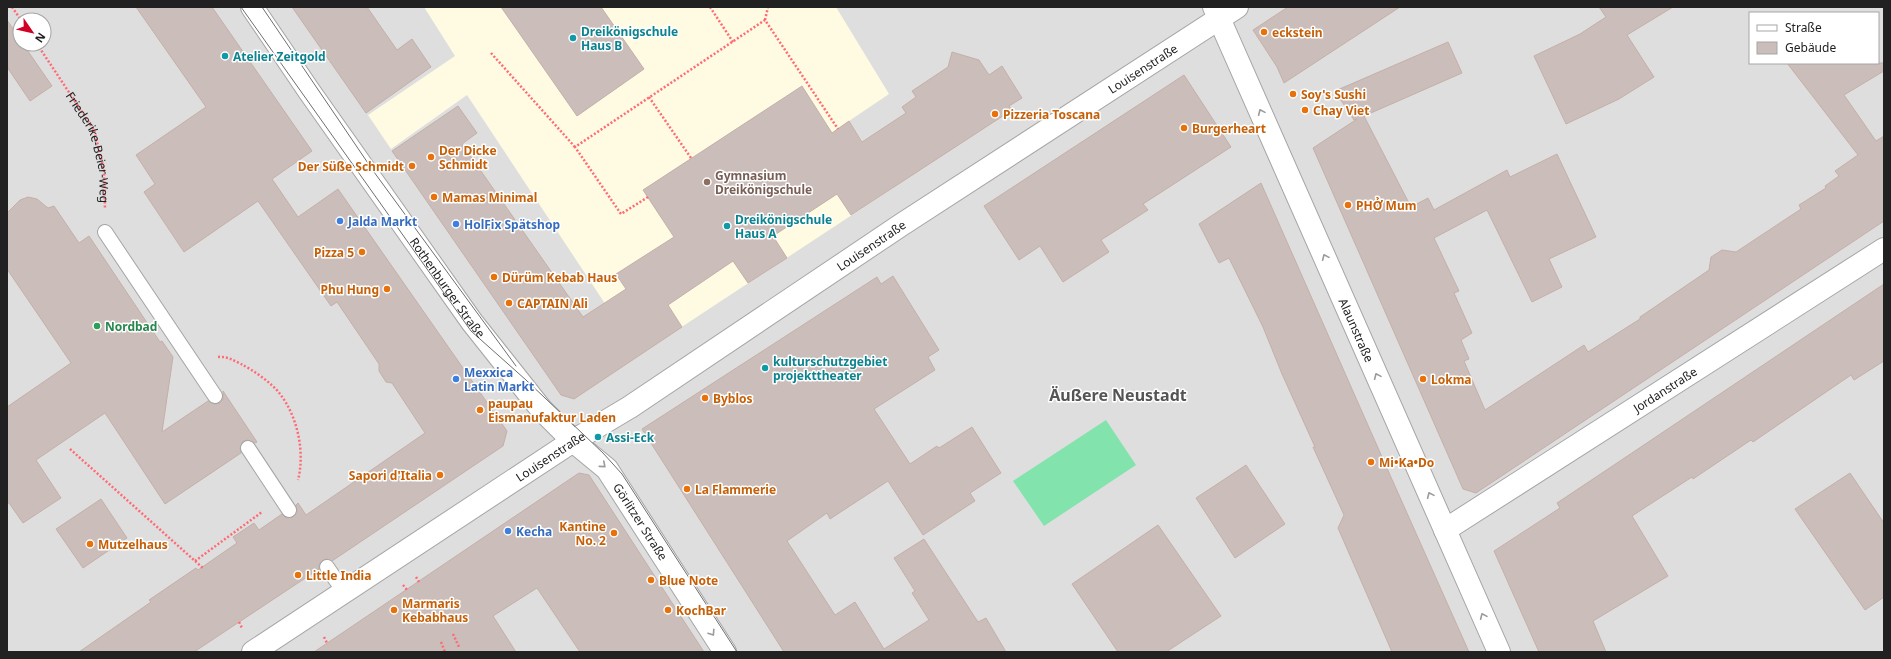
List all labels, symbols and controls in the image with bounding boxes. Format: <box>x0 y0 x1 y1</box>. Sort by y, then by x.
north arrow <box>12 12 52 52</box>
legend <box>1749 12 1879 64</box>
text: Straße <box>1785 19 1822 36</box>
place label: Dreikönigschule Haus B <box>581 23 678 54</box>
place label: eckstein <box>1272 24 1323 41</box>
marker: eckstein <box>1259 27 1269 37</box>
text: N <box>32 30 49 46</box>
marker: Dreikönigschule Haus B <box>568 33 578 43</box>
street label: Louisenstraße <box>1104 39 1181 97</box>
text: Gebäude <box>1785 39 1836 56</box>
place label: Atelier Zeitgold <box>233 48 326 65</box>
marker: Atelier Zeitgold <box>220 51 230 61</box>
place label: Soy's Sushi <box>1301 86 1366 103</box>
street label: Friederike-Beier-Weg <box>62 88 113 203</box>
marker: Soy's Sushi <box>1288 89 1298 99</box>
place label: Chay Viet <box>1313 102 1369 119</box>
marker: Chay Viet <box>1300 105 1310 115</box>
place label: Pizzeria Toscana <box>1003 106 1100 123</box>
marker: Pizzeria Toscana <box>990 109 1000 119</box>
one-way arrow <box>1258 109 1266 117</box>
place label: Burgerheart <box>1192 120 1266 137</box>
marker: Burgerheart <box>1179 123 1189 133</box>
place label: Der Dicke Schmidt <box>439 142 497 173</box>
marker: Der Dicke Schmidt <box>426 152 436 162</box>
place label: Der Süße Schmidt <box>298 158 404 175</box>
marker: Der Süße Schmidt <box>407 161 417 171</box>
place label: Gymnasium Dreikönigschule <box>715 167 812 198</box>
marker: Gymnasium Dreikönigschule <box>702 177 712 187</box>
place label: Mamas Minimal <box>442 189 537 206</box>
marker: Mamas Minimal <box>429 192 439 202</box>
place label: PHỞ Mum <box>1356 197 1416 214</box>
marker: PHỞ Mum <box>1343 200 1353 210</box>
place label: Dreikönigschule Haus A <box>735 211 832 242</box>
place label: Jalda Markt <box>347 213 417 230</box>
marker: Jalda Markt <box>335 216 345 226</box>
place label: HolFix Spätshop <box>464 216 560 233</box>
street label: Louisenstraße <box>833 216 909 274</box>
marker: HolFix Spätshop <box>451 219 461 229</box>
marker: Dreikönigschule Haus A <box>722 221 732 231</box>
street label: Rothenburger Straße <box>406 234 490 341</box>
place label: Pizza 5 <box>314 244 354 261</box>
marker: Pizza 5 <box>357 247 367 257</box>
one-way arrow <box>1321 254 1329 261</box>
place label: Dürüm Kebab Haus <box>502 269 617 286</box>
marker: Dürüm Kebab Haus <box>489 272 499 282</box>
place label: Phu Hung <box>320 281 379 298</box>
marker: Phu Hung <box>382 284 392 294</box>
place label: CAPTAIN Ali <box>517 295 588 312</box>
street label: Alaunstraße <box>1335 295 1378 365</box>
marker: CAPTAIN Ali <box>504 298 514 308</box>
place label: Nordbad <box>105 318 157 335</box>
marker: Nordbad <box>92 321 102 331</box>
place label: kulturschutzgebiet projekttheater <box>773 353 887 384</box>
street label: Jordanstraße <box>1629 362 1700 417</box>
marker: kulturschutzgebiet projekttheater <box>760 363 770 373</box>
place label: Mexxica Latin Markt <box>464 364 534 395</box>
place label: Lokma <box>1431 371 1472 388</box>
one-way arrow <box>1374 372 1382 380</box>
marker: Mexxica Latin Markt <box>451 374 461 384</box>
marker: Lokma <box>1418 374 1428 384</box>
district label: Äußere Neustadt <box>1049 384 1187 406</box>
place label: Byblos <box>713 390 753 407</box>
marker: Byblos <box>700 393 710 403</box>
place label: paupau Eismanufaktur Laden <box>488 395 616 426</box>
marker: paupau Eismanufaktur Laden <box>475 405 485 415</box>
street label: Louisenstraße <box>512 427 588 485</box>
place label: Assi-Eck <box>606 429 655 446</box>
marker: Assi-Eck <box>593 432 603 442</box>
place label: Mi•Ka•Do <box>1379 454 1434 471</box>
marker: Mi•Ka•Do <box>1366 457 1376 467</box>
one-way arrow <box>598 461 606 468</box>
place label: Sapori d'Italia <box>349 467 432 484</box>
marker: Sapori d'Italia <box>435 470 445 480</box>
street label: Görlitzer Straße <box>610 480 672 564</box>
place label: La Flammerie <box>695 481 776 498</box>
marker: La Flammerie <box>682 484 692 494</box>
one-way arrow <box>1426 491 1434 498</box>
place label: Kantine No. 2 <box>559 518 606 549</box>
place label: Kecha <box>516 523 552 540</box>
marker: Kecha <box>503 526 513 536</box>
marker: Kantine No. 2 <box>609 528 619 538</box>
place label: Mutzelhaus <box>98 536 168 553</box>
marker: Mutzelhaus <box>85 539 95 549</box>
place label: Little India <box>306 567 371 584</box>
marker: Little India <box>293 570 303 580</box>
place label: Blue Note <box>659 572 718 589</box>
marker: Blue Note <box>646 575 656 585</box>
place label: Marmaris Kebabhaus <box>402 595 468 626</box>
place label: KochBar <box>676 602 727 619</box>
marker: Marmaris Kebabhaus <box>389 605 399 615</box>
marker: KochBar <box>663 605 673 615</box>
one-way arrow <box>1480 613 1488 621</box>
one-way arrow <box>708 628 715 635</box>

